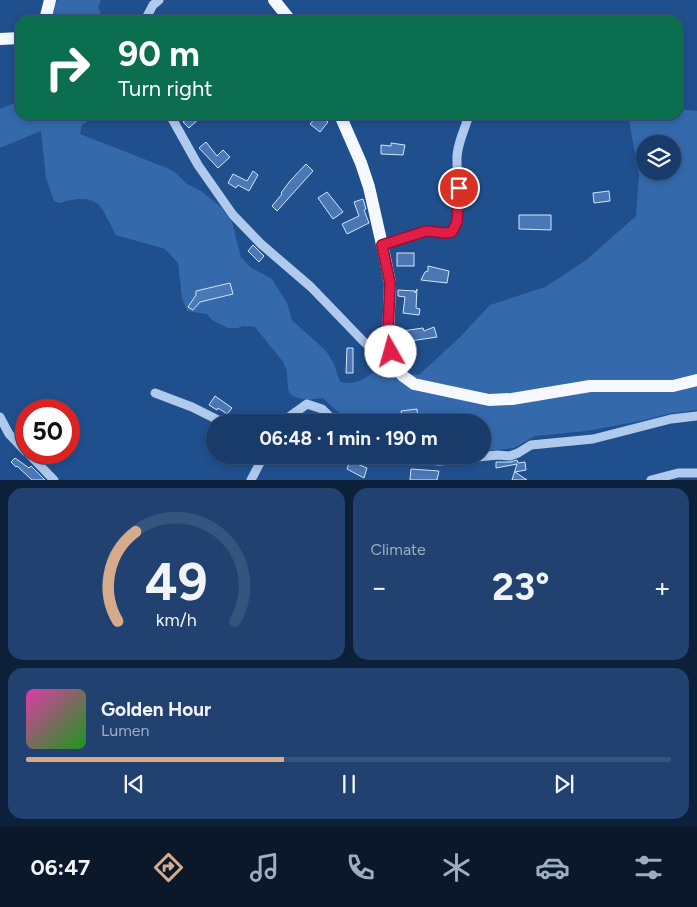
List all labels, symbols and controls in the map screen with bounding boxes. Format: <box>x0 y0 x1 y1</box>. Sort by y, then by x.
text: 90 m <box>118 33 200 75</box>
icon: right <box>35 35 100 100</box>
text: Turn right <box>118 75 213 102</box>
map controls <box>636 135 681 180</box>
button: layers <box>636 135 681 180</box>
pin <box>438 167 480 209</box>
icon: arrive <box>445 174 473 202</box>
position arrow <box>364 325 416 377</box>
speed limit sign: 50 <box>15 399 80 464</box>
text: 06:48 · 1 min · 190 m <box>260 427 438 450</box>
text: Climate <box>371 540 426 559</box>
text: 49 <box>145 551 208 613</box>
text: 23° <box>492 564 550 610</box>
text: − <box>371 570 388 604</box>
text: + <box>654 570 671 604</box>
text: km/h <box>156 609 197 630</box>
text: Golden Hour <box>101 698 211 721</box>
text: Lumen <box>101 721 150 740</box>
icon: previous <box>120 770 148 798</box>
icon: pause <box>335 770 363 798</box>
icon: next <box>550 770 578 798</box>
icon: directions <box>151 850 186 885</box>
icon: music <box>247 850 282 885</box>
icon: phone <box>343 850 378 885</box>
icon: climate <box>439 850 474 885</box>
icon: car <box>535 850 570 885</box>
icon: filters <box>631 850 666 885</box>
text: 06:47 <box>31 854 90 881</box>

